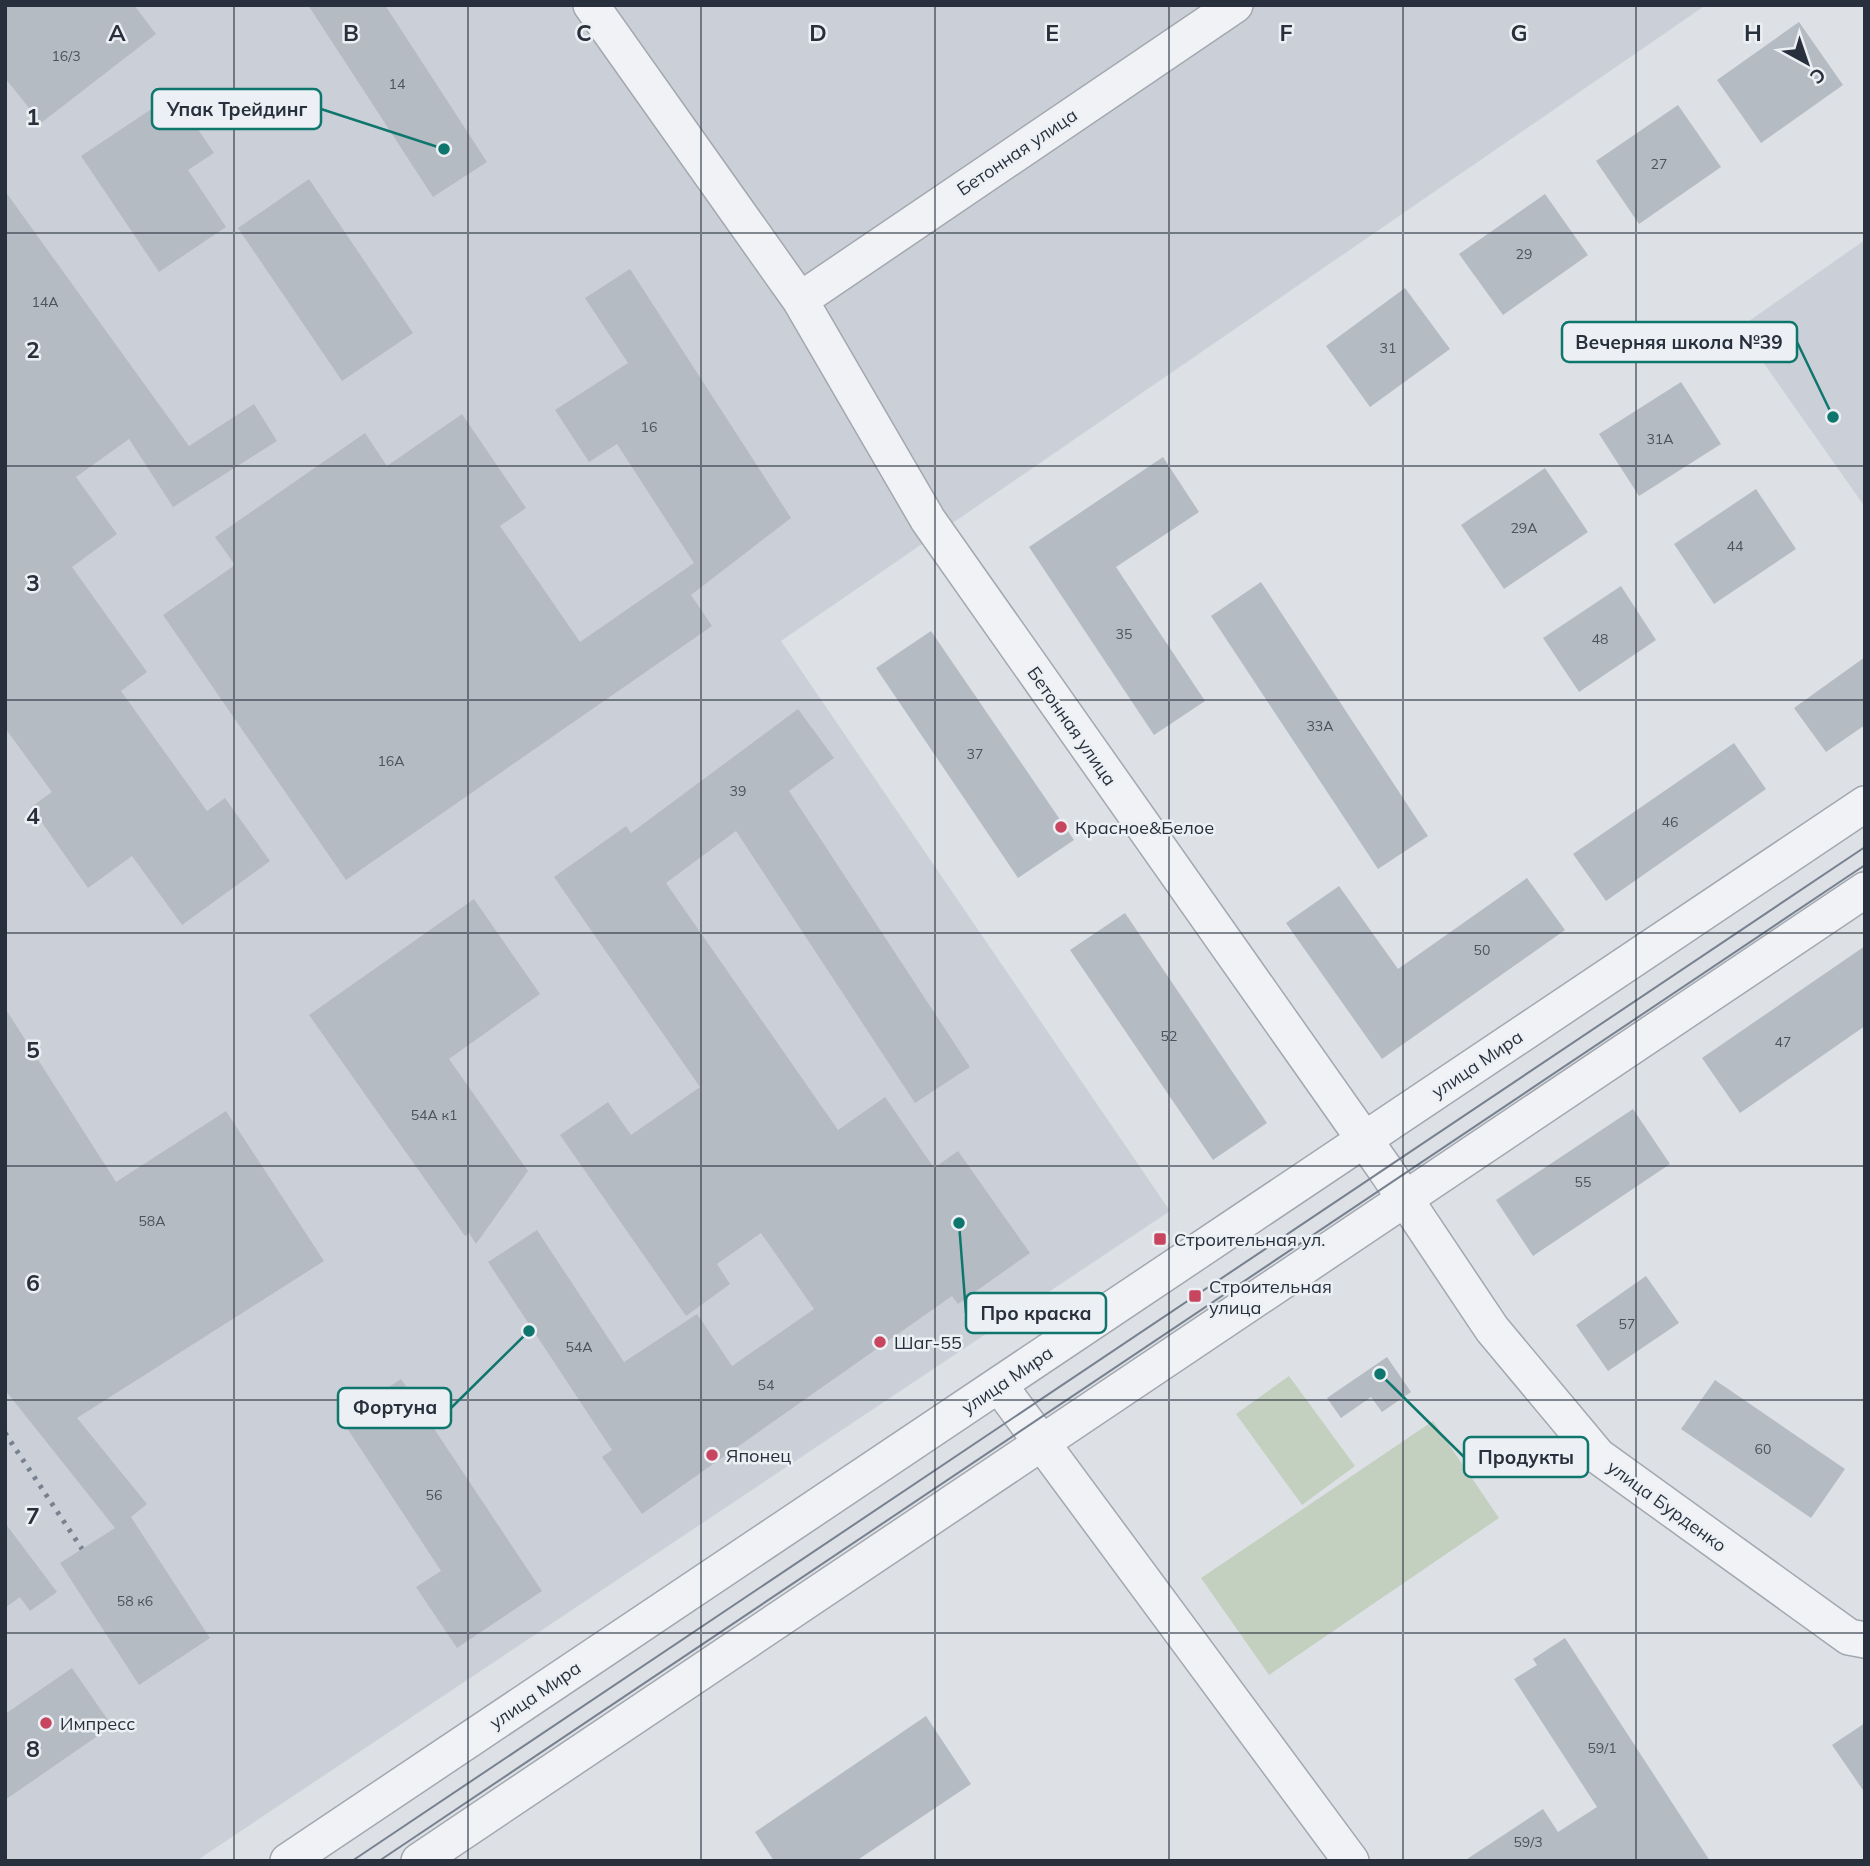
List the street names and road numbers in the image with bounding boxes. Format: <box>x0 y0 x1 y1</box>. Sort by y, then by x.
street label: Бетонная улица <box>952 103 1082 201</box>
street label: Бетонная улица <box>1022 662 1122 790</box>
street label: улица Мира <box>1427 1025 1527 1103</box>
street label: улица Мира <box>957 1341 1057 1419</box>
street label: улица Бурденко <box>1603 1455 1731 1557</box>
street label: улица Мира <box>485 1656 585 1734</box>

